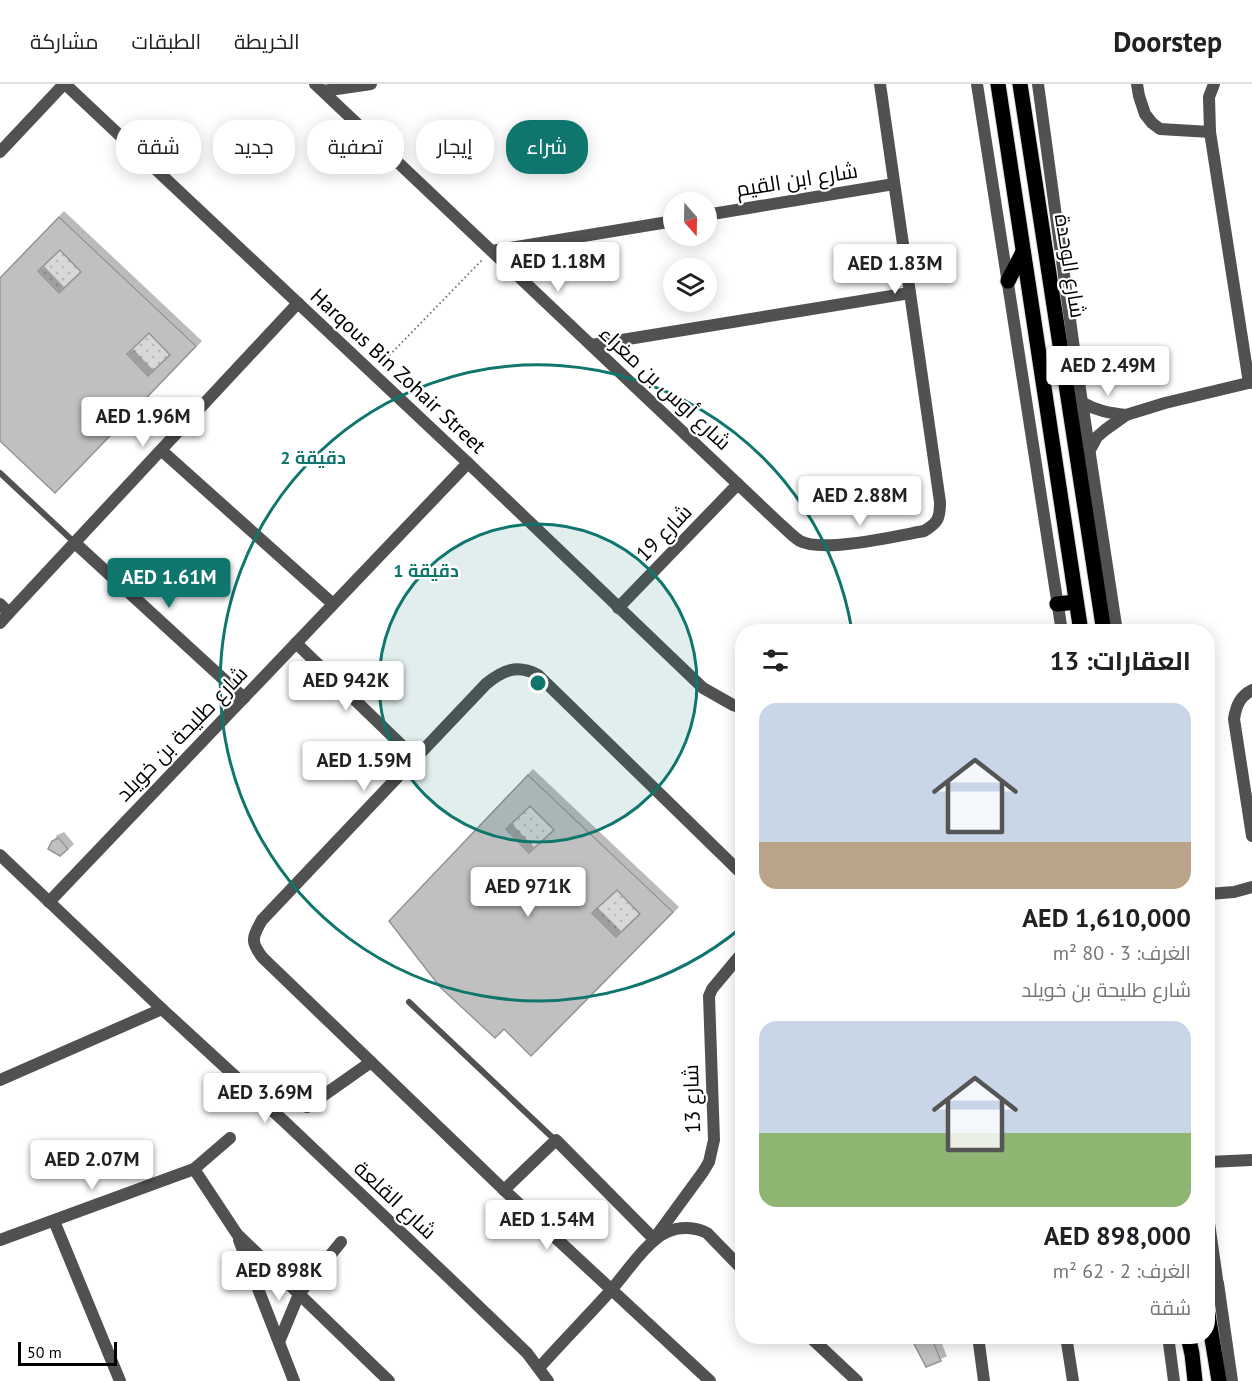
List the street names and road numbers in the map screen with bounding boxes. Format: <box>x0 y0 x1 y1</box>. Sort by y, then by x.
street label: شارع ابن القيم <box>734 157 860 203</box>
street label: شارع الوحدة <box>1048 212 1092 320</box>
street label: Harqous Bin Zohair Street <box>305 282 492 459</box>
street label: شارع أوس بن مغراء <box>593 320 737 456</box>
street label: شارع 19 <box>630 498 698 568</box>
street label: شارع طليحة بن خويلد <box>110 660 254 808</box>
street label: شارع 13 <box>677 1064 707 1134</box>
street label: شارع القلعة <box>348 1155 442 1245</box>

